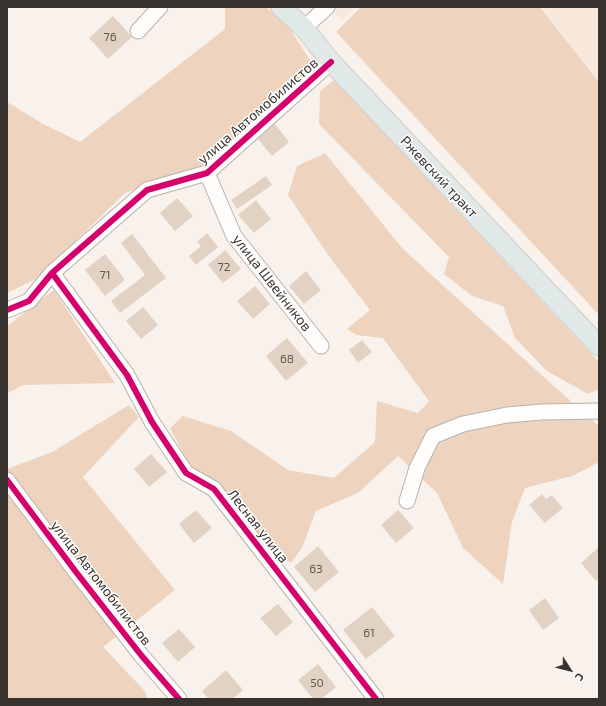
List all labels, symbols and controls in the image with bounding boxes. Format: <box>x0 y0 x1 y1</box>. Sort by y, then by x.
house number: 76 <box>103 30 117 44</box>
street label: улица Автомобилистов <box>195 54 321 168</box>
street label: Ржевский тракт <box>397 133 481 221</box>
street label: улица Швейников <box>229 231 315 335</box>
house number: 72 <box>218 260 230 274</box>
house number: 71 <box>100 268 110 282</box>
house number: 68 <box>280 352 294 366</box>
street label: Лесная улица <box>224 486 292 566</box>
street label: улица Автомобилистов <box>47 517 155 649</box>
house number: 63 <box>309 562 323 576</box>
house number: 61 <box>363 626 375 640</box>
north arrow <box>550 650 590 690</box>
text: С <box>573 671 587 684</box>
house number: 50 <box>310 676 324 690</box>

